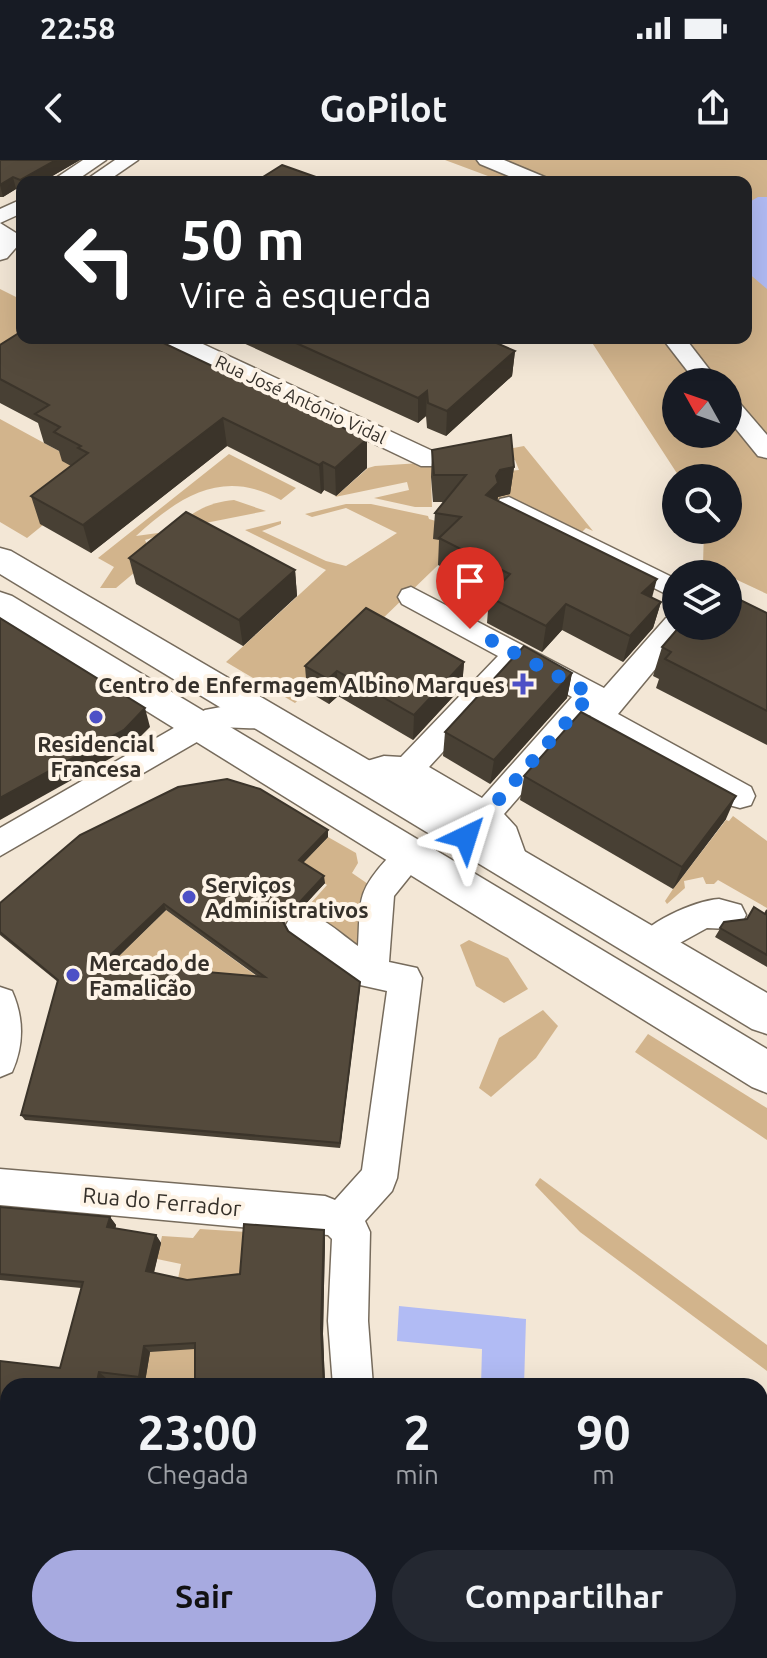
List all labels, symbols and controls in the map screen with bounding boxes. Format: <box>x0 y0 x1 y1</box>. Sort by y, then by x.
text: 22:58 <box>40 11 115 45</box>
icon: back <box>32 86 76 130</box>
icon: share <box>691 86 735 130</box>
text: GoPilot <box>320 88 447 129</box>
icon: left <box>48 208 152 312</box>
text: 50 m <box>180 208 305 271</box>
text: Vire à esquerda <box>180 274 431 315</box>
street label: Rua José António Vidal <box>213 351 390 447</box>
north arrow <box>662 368 742 448</box>
map controls <box>662 368 742 640</box>
button: search <box>662 464 742 544</box>
pin <box>436 547 504 629</box>
icon: arrive <box>448 559 492 603</box>
button: layers <box>662 560 742 640</box>
place label: Centro de Enfermagem Albino Marques <box>98 672 505 697</box>
marker: Centro de Enfermagem Albino Marques <box>512 673 534 695</box>
marker: Residencial Francesa <box>87 708 105 726</box>
place label: Residencial Francesa <box>37 731 155 781</box>
position arrow <box>424 795 508 879</box>
place label: Serviços Administrativos <box>205 872 369 922</box>
marker: Serviços Administrativos <box>180 888 198 906</box>
place label: Mercado de Famalicão <box>89 950 210 1000</box>
marker: Mercado de Famalicão <box>64 966 82 984</box>
street label: Rua do Ferrador <box>82 1182 243 1220</box>
text: 23:00 <box>138 1405 258 1459</box>
text: 2 <box>403 1405 431 1459</box>
text: 90 <box>576 1405 630 1459</box>
text: Chegada <box>147 1460 249 1489</box>
text: min <box>395 1460 439 1489</box>
text: m <box>592 1460 615 1489</box>
button: Sair <box>32 1550 376 1642</box>
button: Compartilhar <box>392 1550 736 1642</box>

